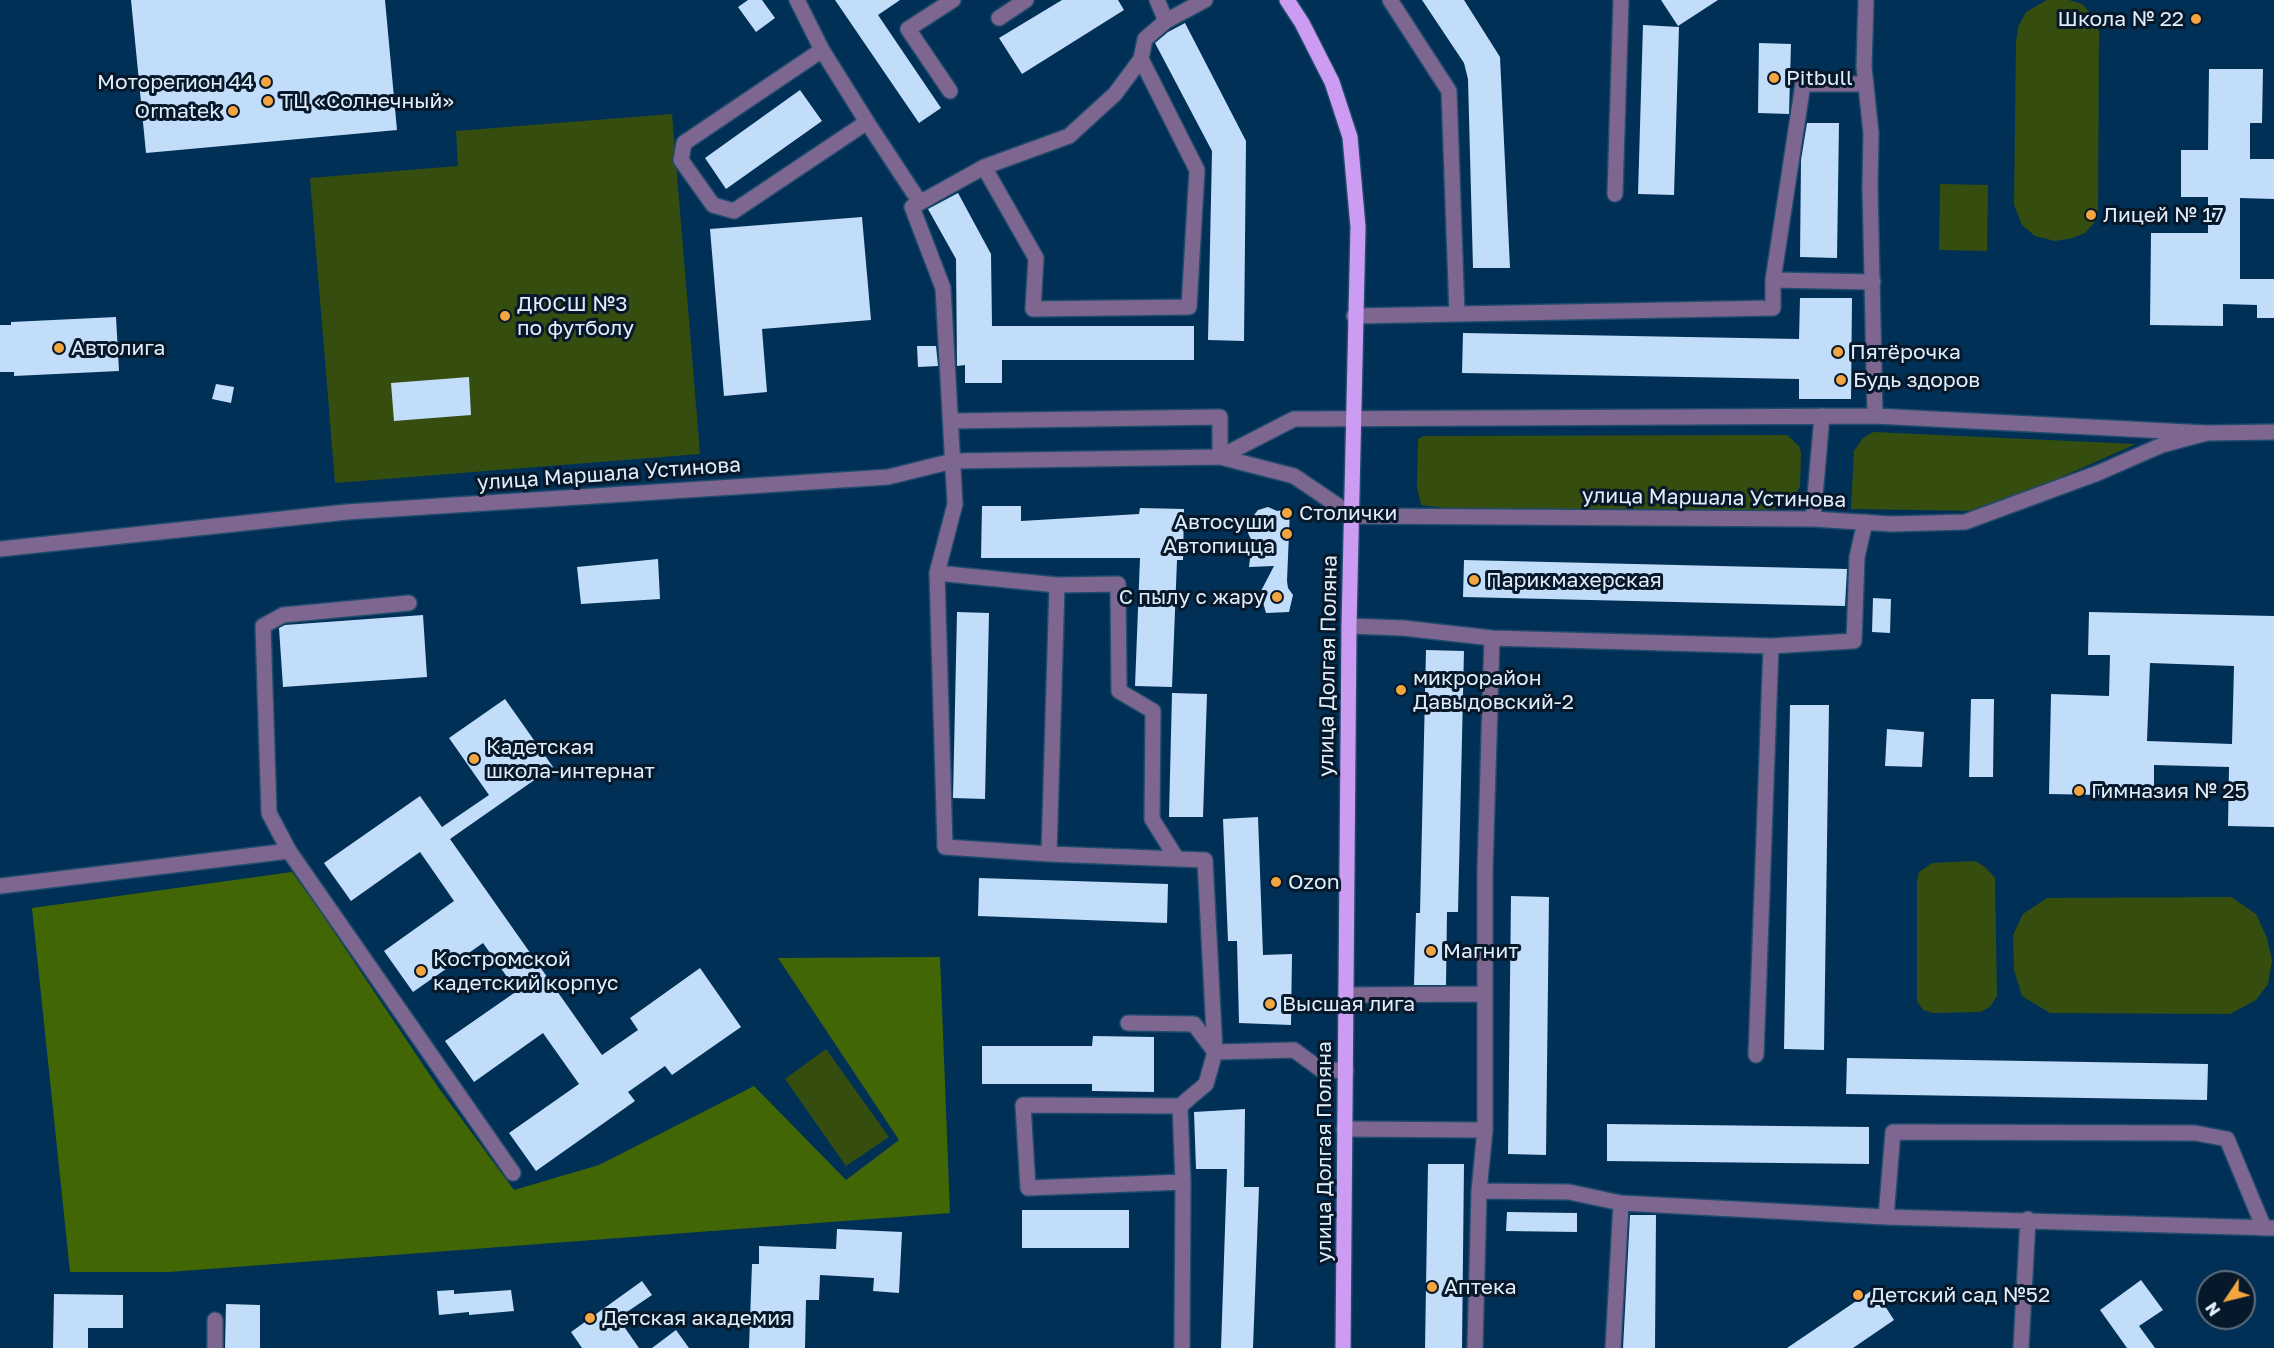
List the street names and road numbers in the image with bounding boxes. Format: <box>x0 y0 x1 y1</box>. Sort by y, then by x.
street label: улица Маршала Устинова <box>476 452 742 496</box>
street label: улица Маршала Устинова <box>1582 483 1846 513</box>
street label: улица Долгая Поляна <box>1313 555 1343 777</box>
street label: улица Долгая Поляна <box>1311 1041 1337 1263</box>

